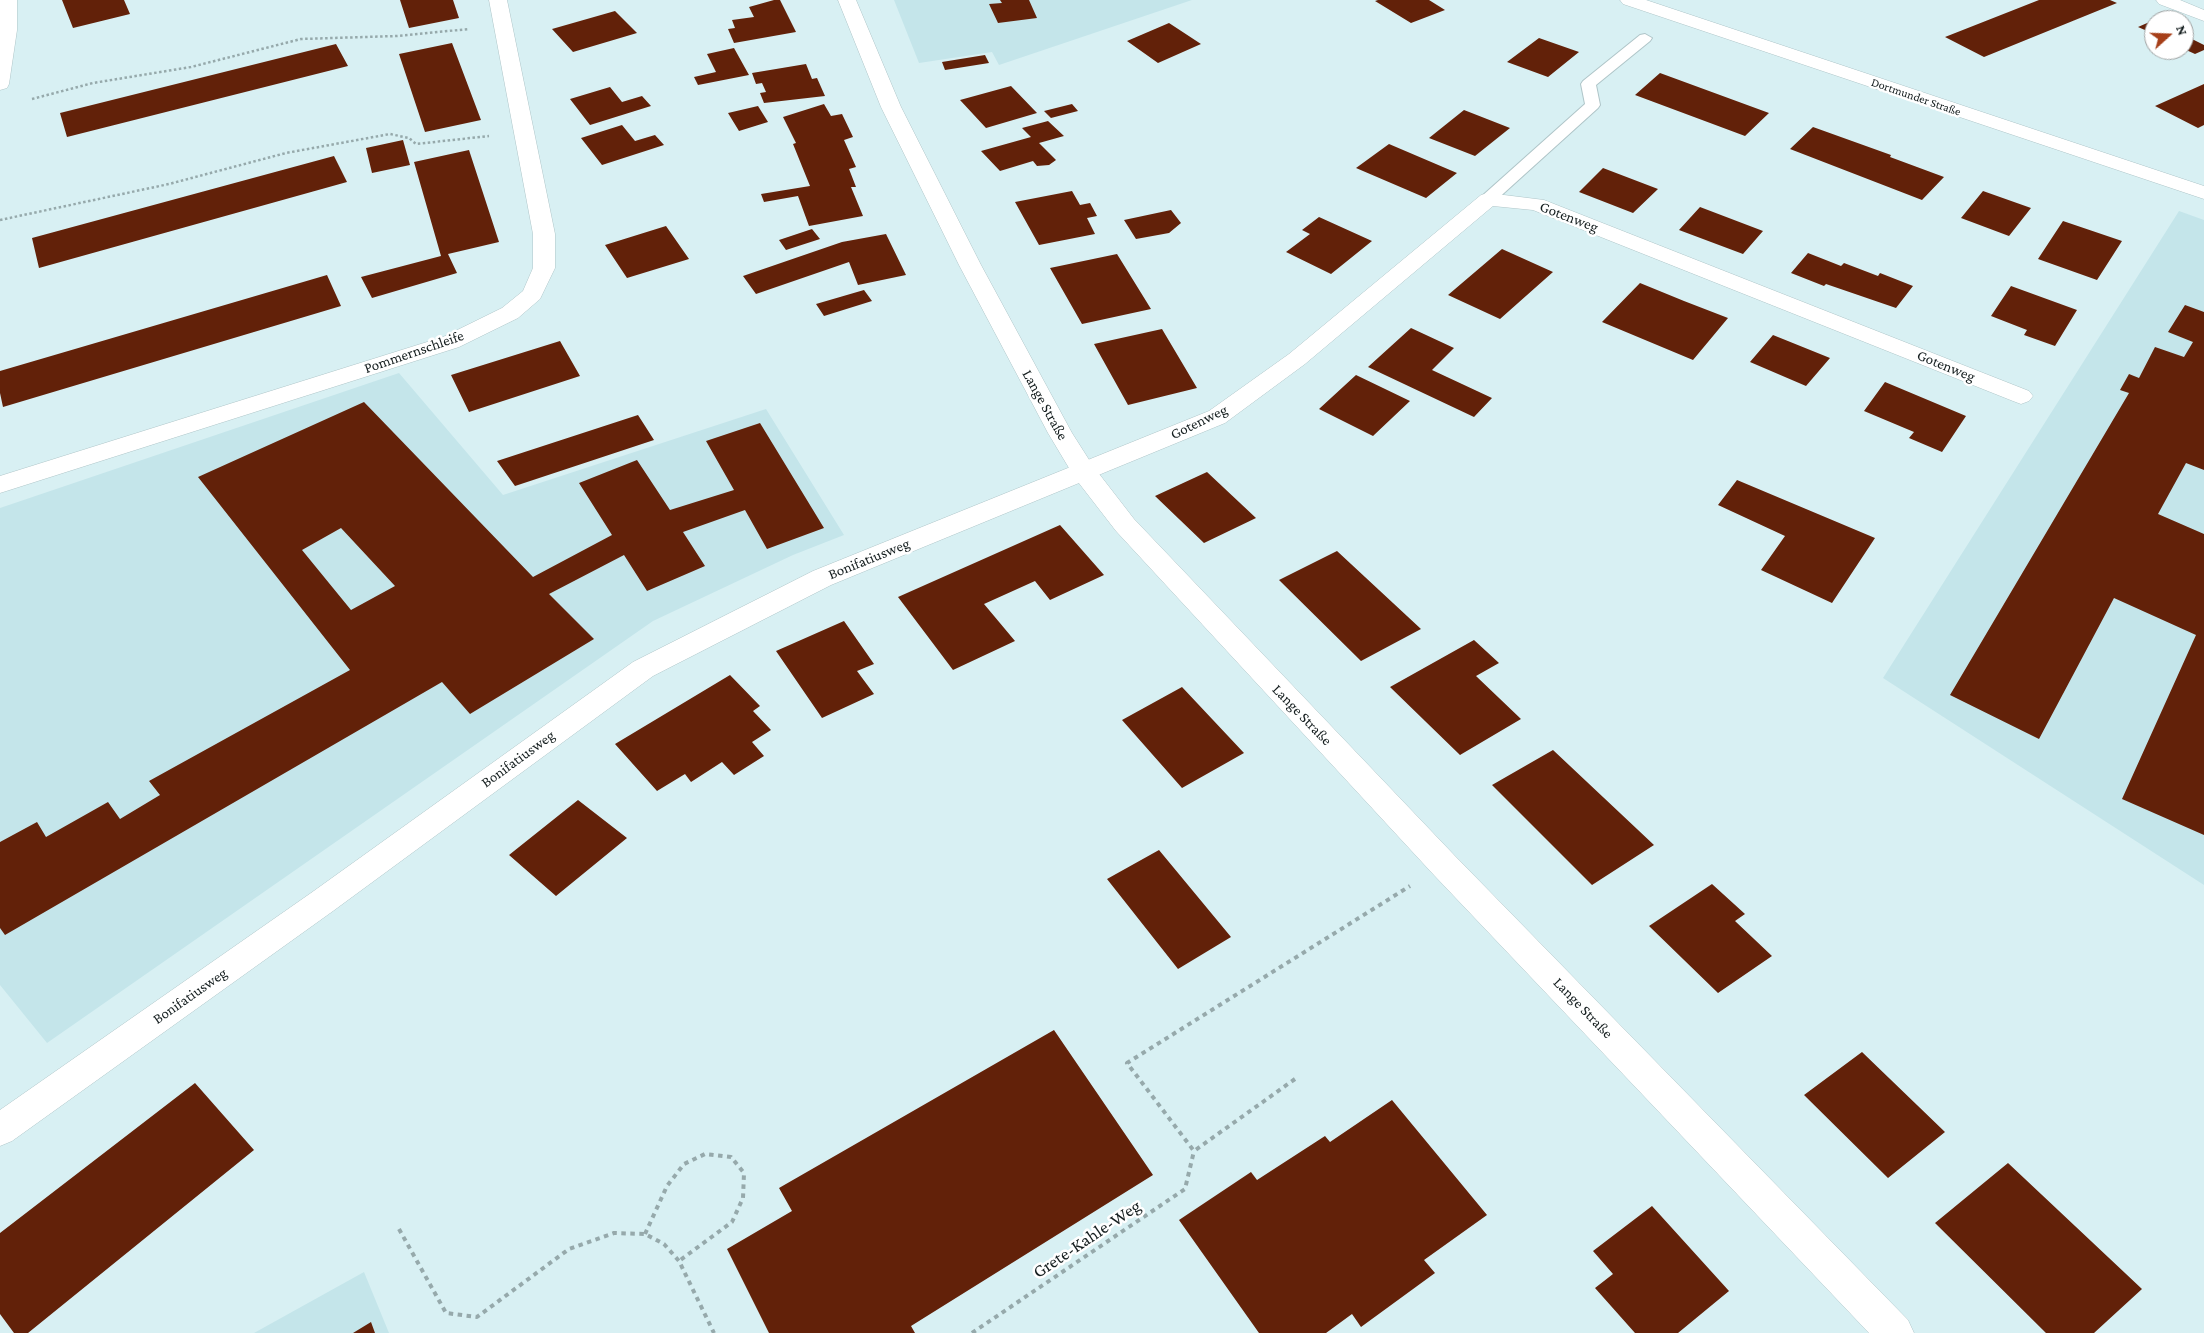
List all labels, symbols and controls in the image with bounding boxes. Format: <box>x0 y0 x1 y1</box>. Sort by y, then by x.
north arrow <box>2144 10 2194 60</box>
text: N <box>2173 23 2191 37</box>
street label: Dortmunder Straße <box>1869 75 1963 119</box>
street label: Gotenweg <box>1537 198 1601 236</box>
street label: Pommernschleife <box>362 327 466 377</box>
street label: Gotenweg <box>1914 346 1978 386</box>
street label: Lange Straße <box>1018 367 1072 443</box>
street label: Gotenweg <box>1168 401 1230 443</box>
street label: Bonifatiusweg <box>826 534 912 584</box>
street label: Lange Straße <box>1268 681 1336 749</box>
street label: Bonifatiusweg <box>478 726 558 792</box>
street label: Bonifatiusweg <box>149 964 231 1028</box>
street label: Lange Straße <box>1549 974 1617 1042</box>
street label: Grete-Kahle-Weg <box>1029 1195 1145 1283</box>

